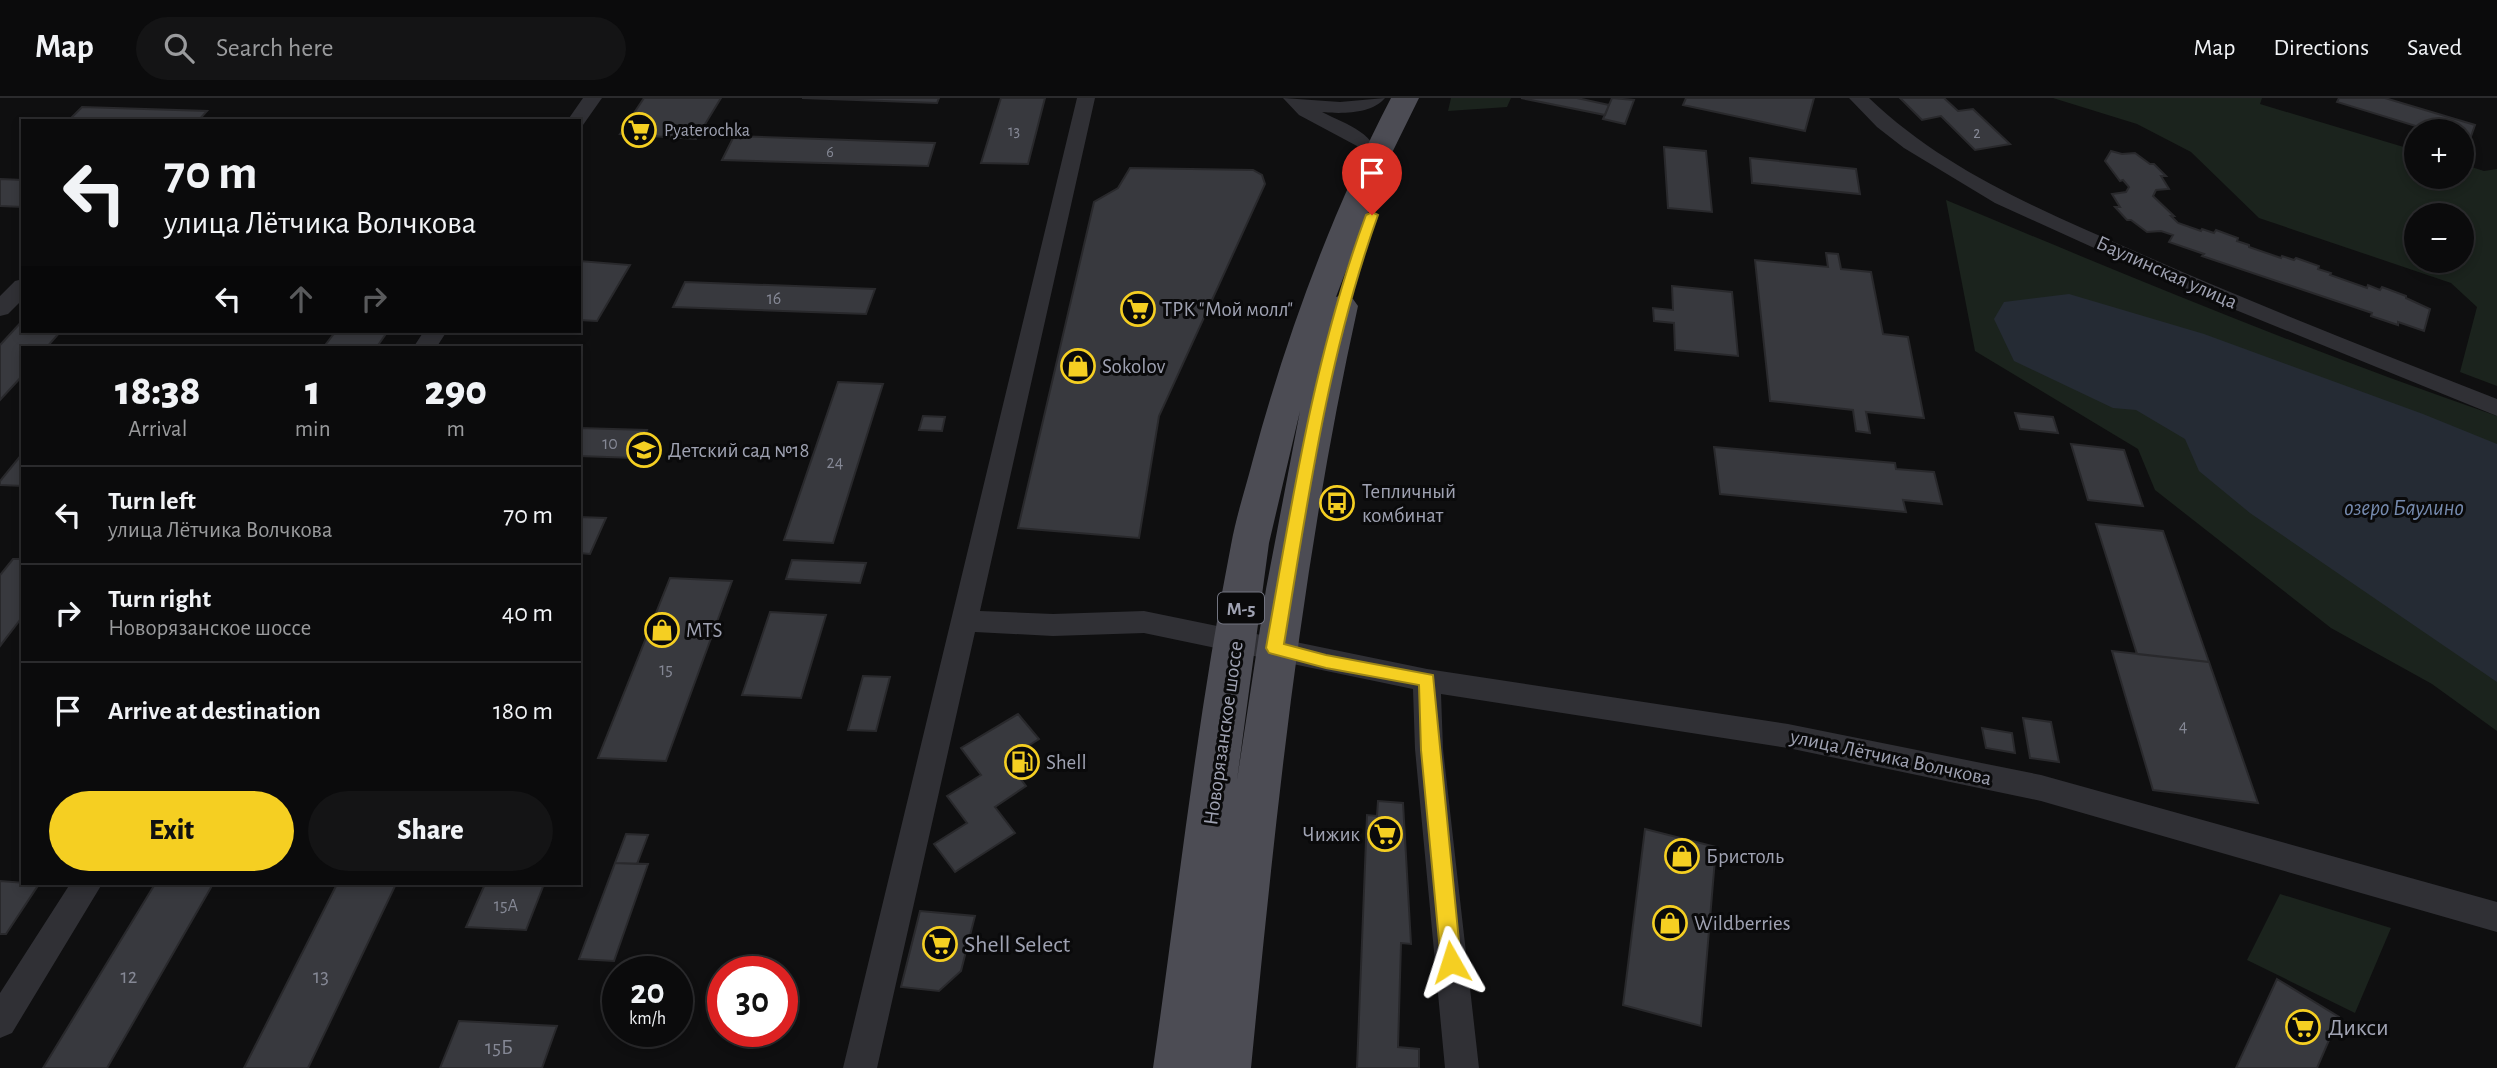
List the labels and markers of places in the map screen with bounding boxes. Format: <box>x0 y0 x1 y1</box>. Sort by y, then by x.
supermarket icon: Pyaterochka <box>620 111 658 149</box>
place label: Pyaterochka <box>664 122 750 140</box>
pin <box>1342 143 1402 215</box>
supermarket icon: ТРК "Мой молл" <box>1119 290 1157 328</box>
place label: ТРК "Мой молл" <box>1162 299 1293 320</box>
shop icon: Sokolov <box>1059 347 1097 385</box>
place label: Sokolov <box>1102 356 1166 377</box>
school or university icon: Детский сад №18 <box>625 431 663 469</box>
place label: Детский сад №18 <box>668 440 810 461</box>
place label: Тепличный комбинат <box>1362 481 1456 526</box>
bus stop icon: Тепличный комбинат <box>1318 484 1356 522</box>
shop icon: MTS <box>643 611 681 649</box>
place label: MTS <box>686 620 723 641</box>
fuel station icon: Shell <box>1003 743 1041 781</box>
place label: Shell <box>1046 752 1087 773</box>
supermarket icon: Чижик <box>1366 815 1404 853</box>
place label: Чижик <box>1303 824 1360 845</box>
shop icon: Бристоль <box>1663 837 1701 875</box>
place label: Бристоль <box>1706 846 1784 867</box>
shop icon: Wildberries <box>1651 904 1689 942</box>
place label: Wildberries <box>1694 913 1790 934</box>
supermarket icon: Shell Select <box>921 925 959 963</box>
place label: Shell Select <box>964 933 1071 957</box>
supermarket icon: Дикси <box>2284 1008 2322 1046</box>
place label: Дикси <box>2328 1016 2389 1040</box>

